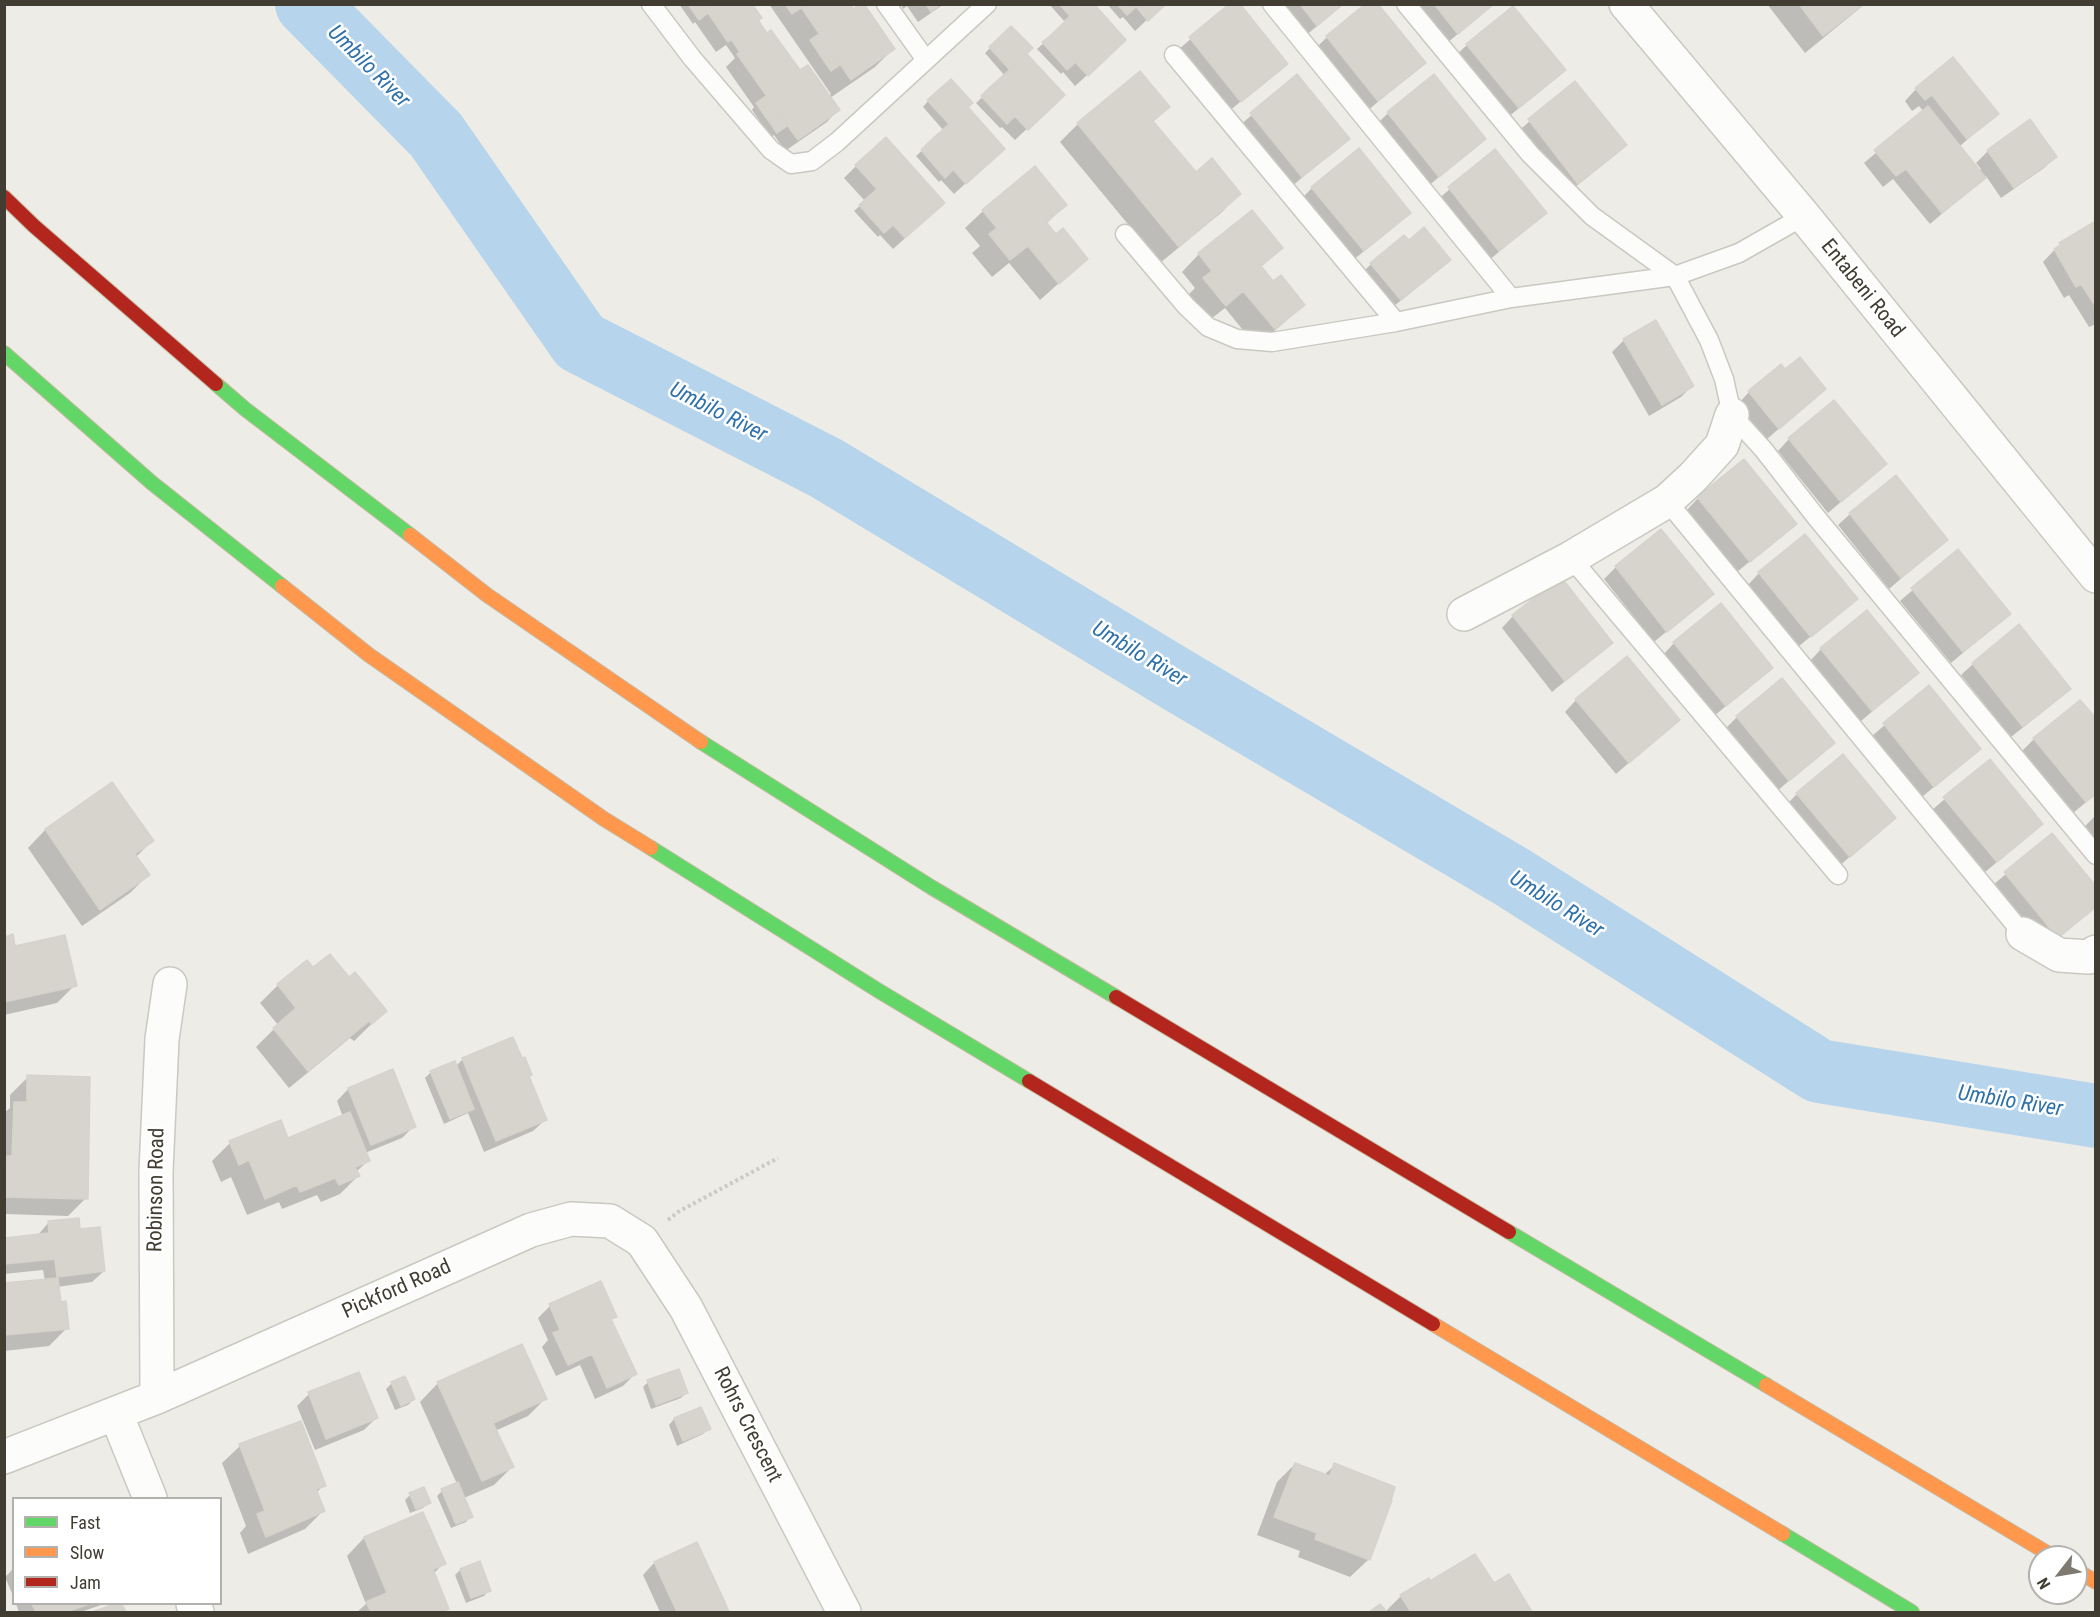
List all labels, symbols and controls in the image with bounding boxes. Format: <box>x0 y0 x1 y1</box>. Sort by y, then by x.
water label: Umbilo River <box>321 20 415 114</box>
street label: Entabeni Road <box>1815 235 1909 343</box>
water label: Umbilo River <box>665 377 771 449</box>
water label: Umbilo River <box>1087 616 1191 694</box>
water label: Umbilo River <box>1504 866 1608 944</box>
water label: Umbilo River <box>1956 1081 2064 1123</box>
street label: Robinson Road <box>143 1128 171 1252</box>
street label: Pickford Road <box>339 1255 455 1325</box>
street label: Rohrs Crescent <box>707 1363 787 1487</box>
legend <box>12 1497 222 1605</box>
text: Fast <box>70 1512 101 1533</box>
text: Slow <box>70 1542 104 1563</box>
north arrow <box>2028 1545 2088 1605</box>
text: Jam <box>70 1572 101 1593</box>
text: N <box>2033 1574 2055 1593</box>

